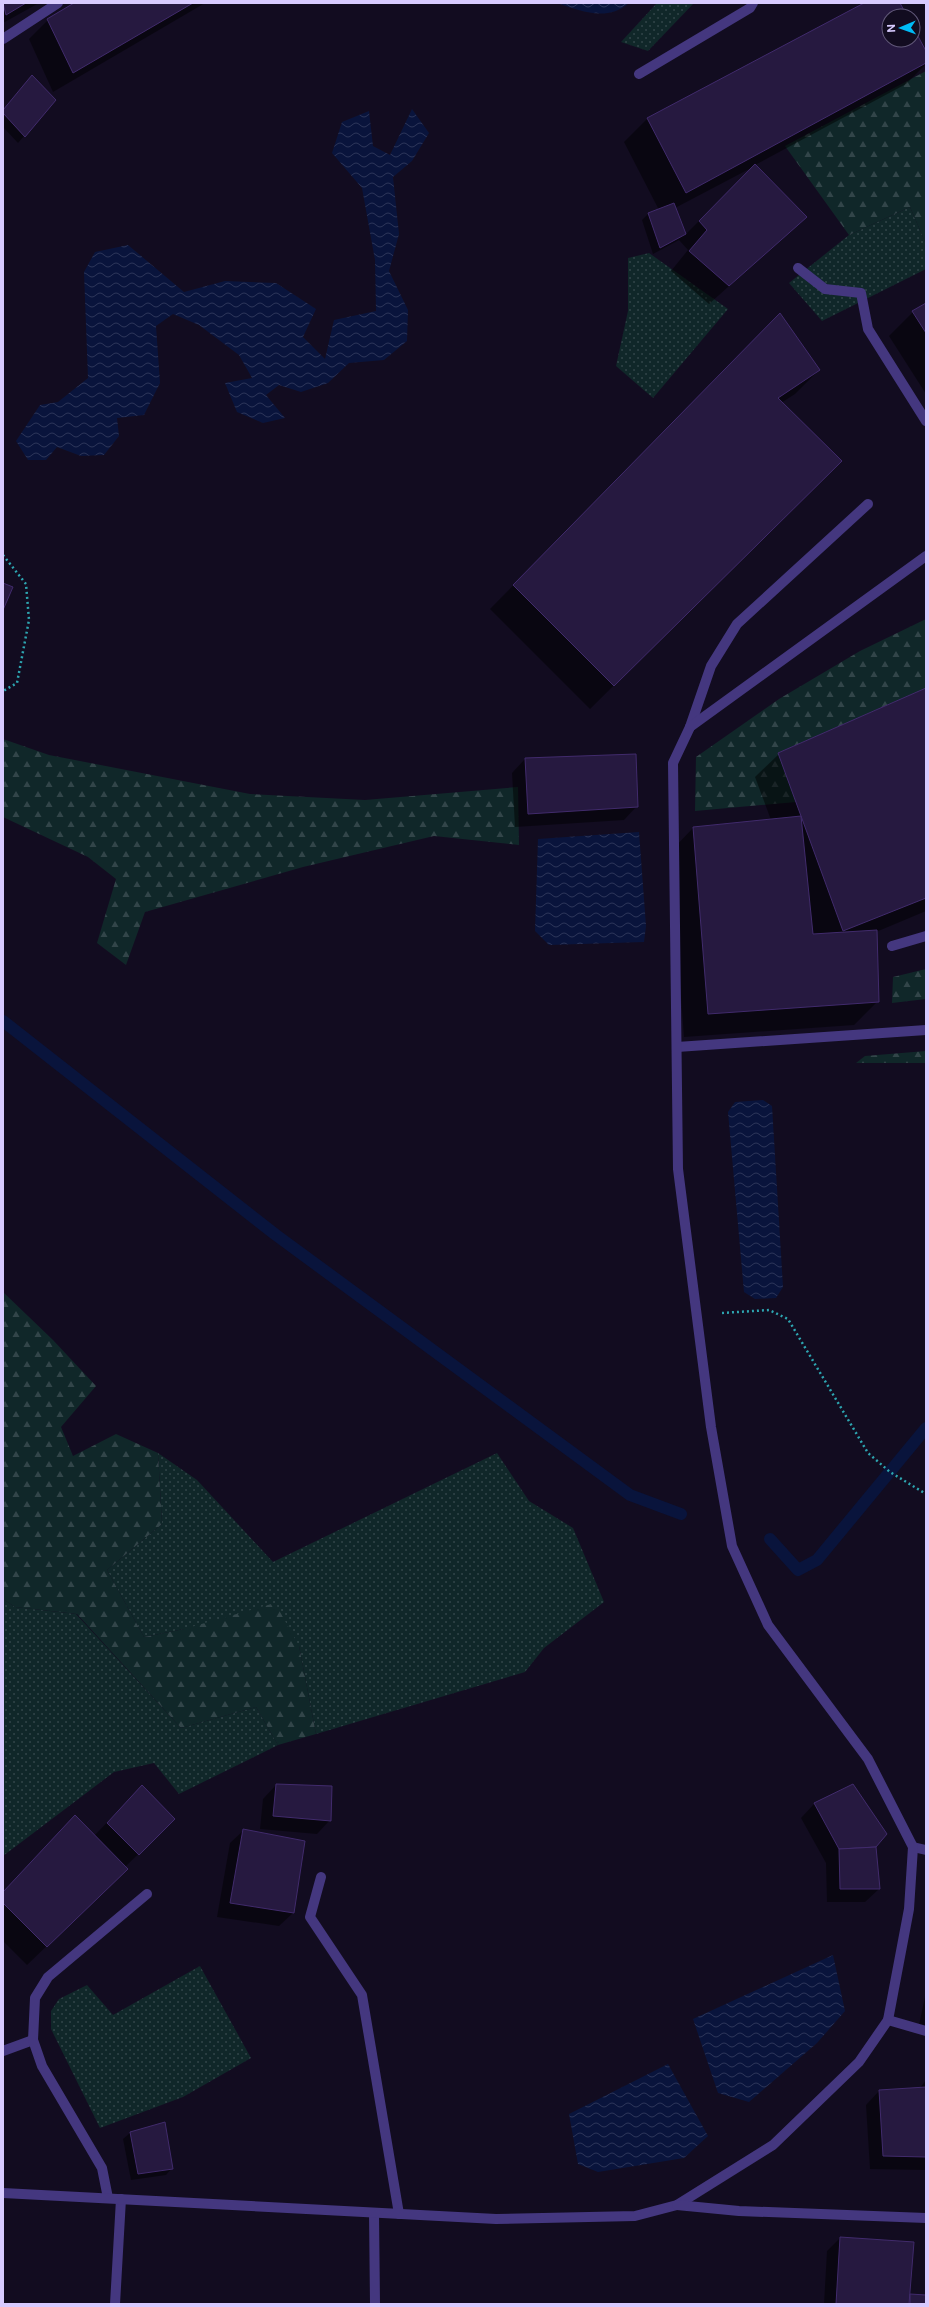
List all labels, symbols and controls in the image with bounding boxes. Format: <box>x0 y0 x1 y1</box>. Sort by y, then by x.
north arrow <box>881 8 921 48</box>
text: N <box>885 24 897 33</box>

